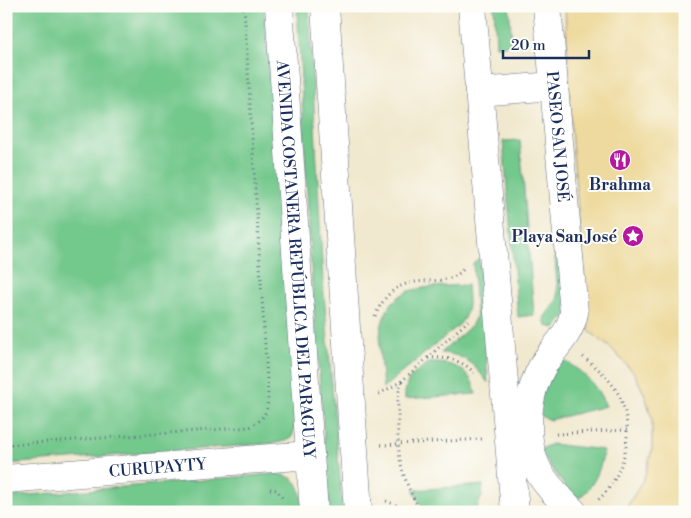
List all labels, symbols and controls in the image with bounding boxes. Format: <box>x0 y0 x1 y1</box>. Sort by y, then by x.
scale bar <box>503 28 590 60</box>
text: 20 m <box>511 36 546 55</box>
street label: AVENIDA COSTANERA REPÚBLICA DEL PARAGUAY <box>272 59 319 461</box>
street label: PASEO SAN JOSÉ <box>542 70 575 203</box>
restaurant icon: Brahma <box>608 148 632 172</box>
place label: Brahma <box>589 175 651 195</box>
place icon: Playa San José <box>621 224 645 248</box>
place label: Playa San José <box>512 227 617 247</box>
street label: CURUPAYTY <box>108 454 209 482</box>

